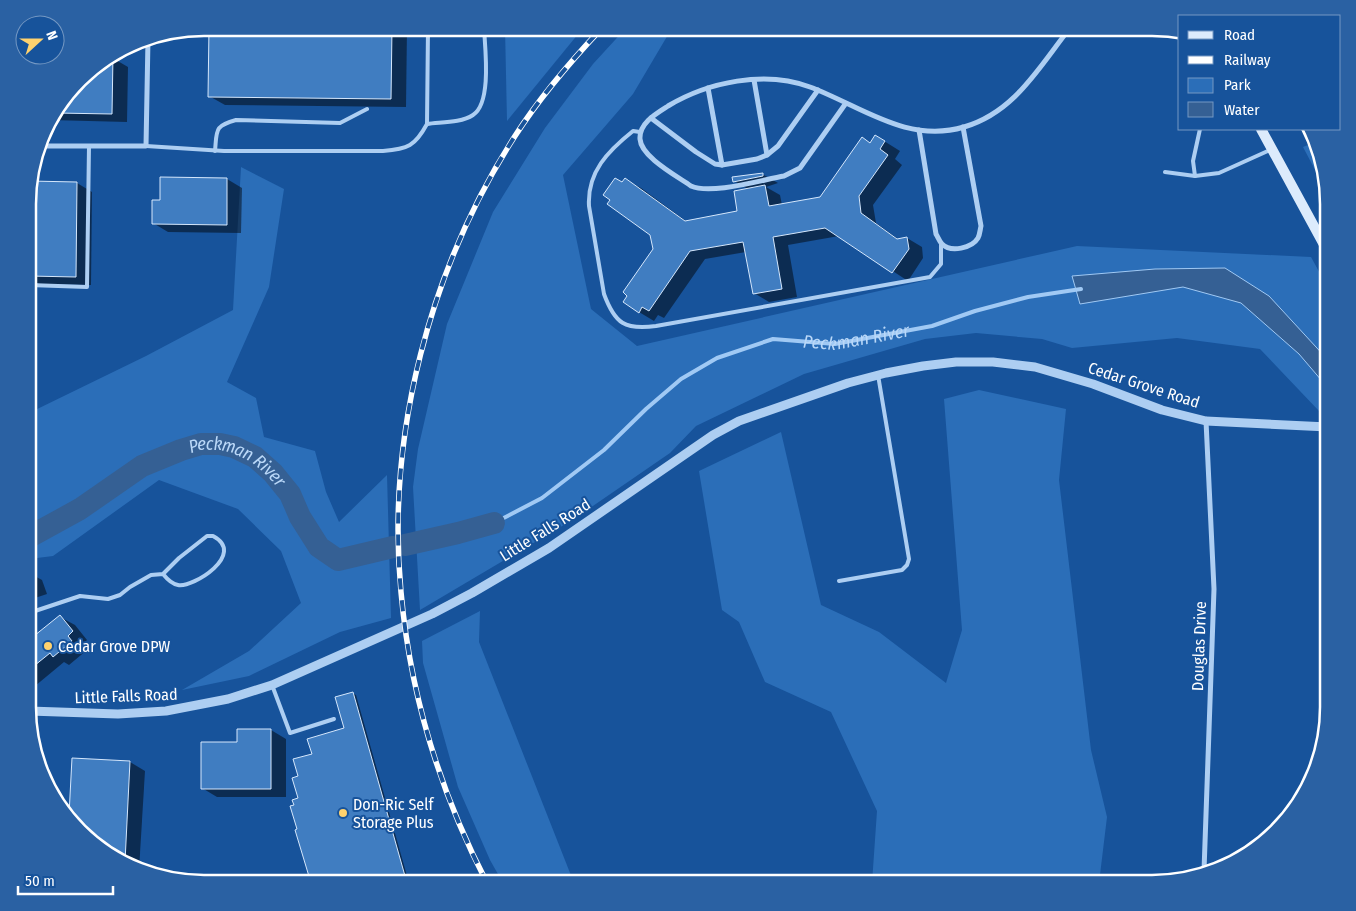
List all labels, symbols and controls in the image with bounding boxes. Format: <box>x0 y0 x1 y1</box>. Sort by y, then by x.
north arrow <box>15 15 65 65</box>
legend <box>1178 15 1341 130</box>
text: Road <box>1224 26 1255 44</box>
text: N <box>42 29 61 42</box>
text: Railway <box>1224 51 1271 69</box>
text: Park <box>1224 76 1251 94</box>
text: Water <box>1224 101 1260 119</box>
water label: Peckman River <box>802 319 912 355</box>
street label: Cedar Grove Road <box>1086 358 1202 412</box>
water label: Peckman River <box>186 433 291 492</box>
street label: Little Falls Road <box>496 495 594 565</box>
street label: Douglas Drive <box>1188 601 1210 691</box>
place label: Cedar Grove DPW <box>58 637 170 656</box>
marker: Cedar Grove DPW <box>42 640 54 652</box>
street label: Little Falls Road <box>74 685 178 707</box>
place label: Don-Ric Self Storage Plus <box>353 795 434 832</box>
marker: Don-Ric Self Storage Plus <box>337 807 349 819</box>
scale bar <box>18 864 112 896</box>
text: 50 m <box>25 872 55 890</box>

